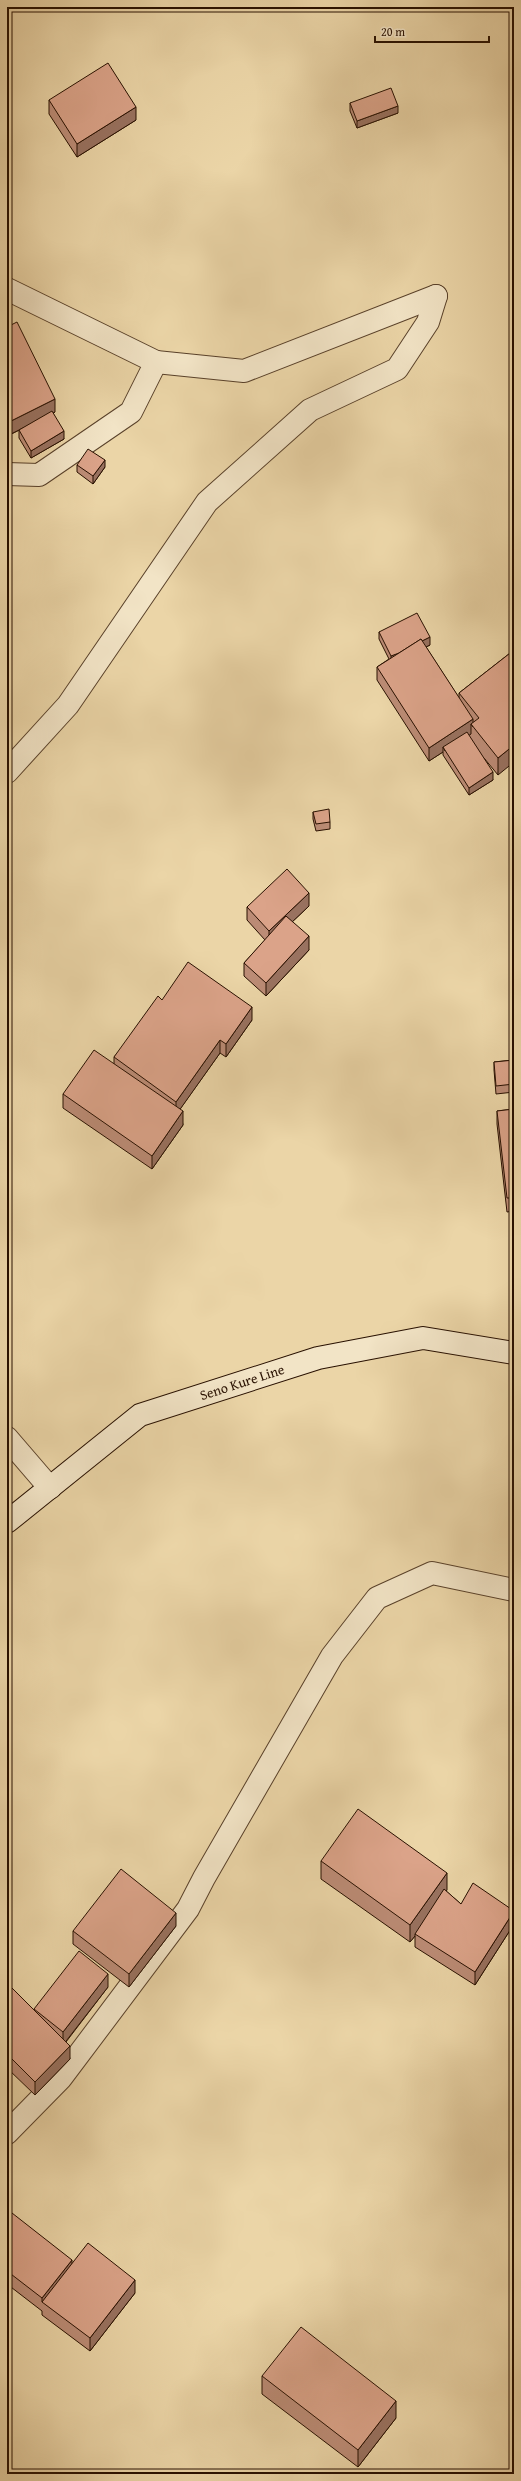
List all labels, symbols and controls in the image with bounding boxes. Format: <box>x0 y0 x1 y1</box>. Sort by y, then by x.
scale bar <box>375 18 489 44</box>
text: 20 m <box>381 23 405 40</box>
street label: Seno Kure Line <box>197 1359 287 1405</box>

